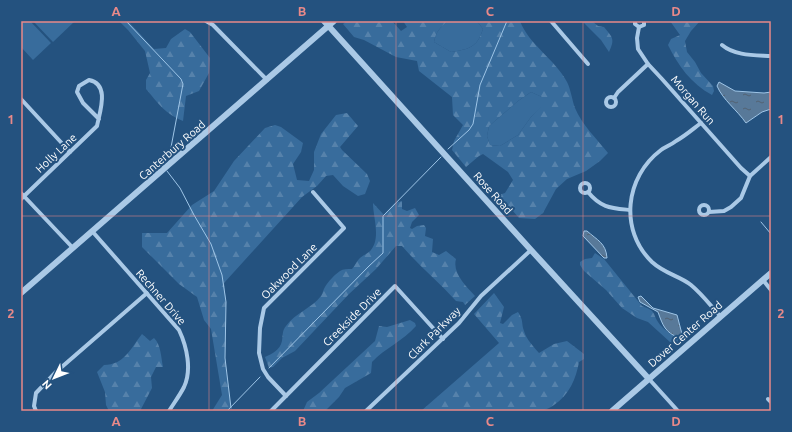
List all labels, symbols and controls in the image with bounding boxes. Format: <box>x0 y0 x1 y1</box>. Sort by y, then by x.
text: A <box>111 4 121 18</box>
text: B <box>298 4 307 18</box>
text: C <box>486 4 495 18</box>
text: D <box>671 4 681 18</box>
street label: Morgan Run <box>669 73 717 127</box>
text: 1 <box>7 112 15 126</box>
text: 1 <box>777 112 785 126</box>
street label: Canterbury Road <box>137 118 207 182</box>
street label: Holly Lane <box>33 131 79 175</box>
street label: Rose Road <box>471 170 515 216</box>
street label: Oakwood Lane <box>259 241 319 301</box>
street label: Rechner Drive <box>134 267 188 327</box>
street label: Creekside Drive <box>321 286 383 348</box>
street label: Dover Center Road <box>646 299 724 369</box>
street label: Clark Parkway <box>405 304 463 362</box>
text: 2 <box>7 306 15 320</box>
text: 2 <box>777 306 785 320</box>
north arrow <box>34 358 74 398</box>
text: N <box>39 378 54 392</box>
text: A <box>111 414 121 428</box>
text: B <box>298 414 307 428</box>
text: C <box>486 414 495 428</box>
text: D <box>671 414 681 428</box>

